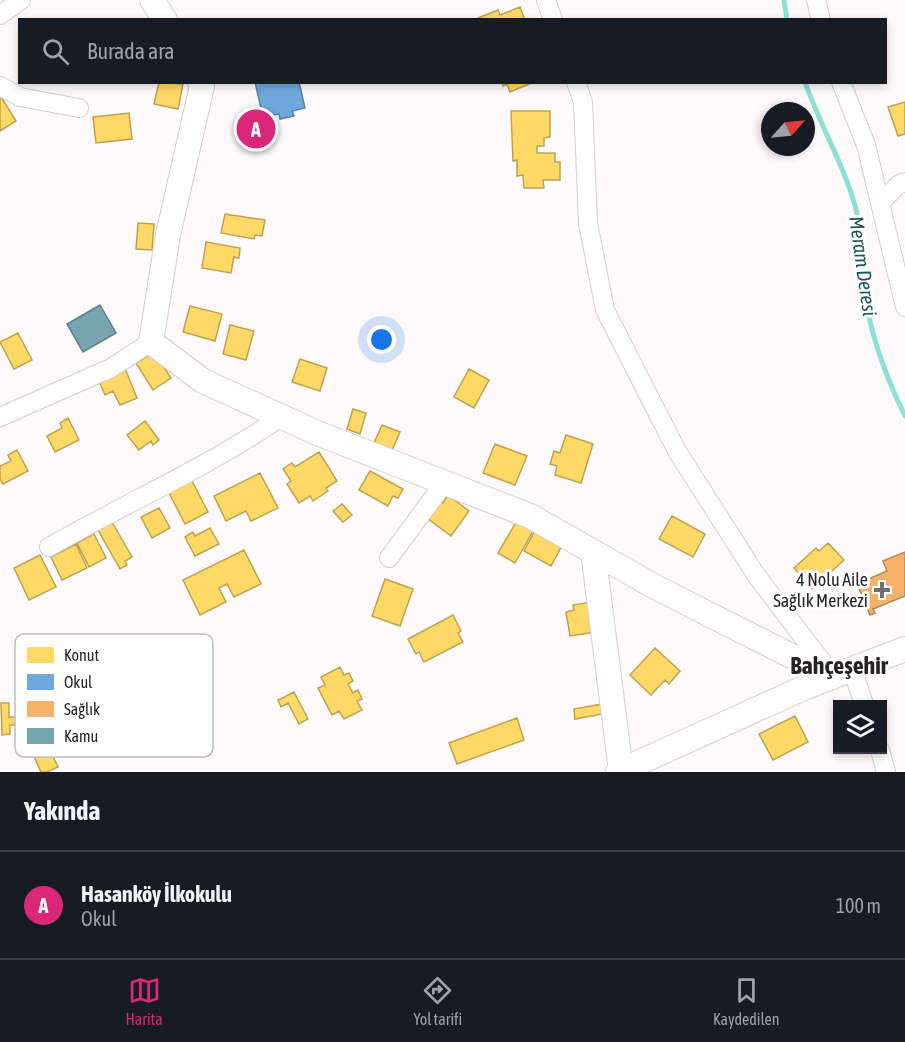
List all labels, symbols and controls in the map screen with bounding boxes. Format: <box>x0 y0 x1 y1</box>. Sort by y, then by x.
search box <box>18 18 887 84</box>
icon: search <box>39 35 72 68</box>
text: Burada ara <box>87 38 175 64</box>
north arrow <box>761 102 815 156</box>
pin: A <box>236 106 276 152</box>
water label: Meram Deresi <box>845 215 882 318</box>
your location <box>367 325 396 354</box>
place label: 4 Nolu Aile Sağlık Merkezi <box>773 569 868 611</box>
marker: 4 Nolu Aile Sağlık Merkezi <box>873 581 891 599</box>
legend <box>15 634 213 757</box>
text: Konut <box>64 646 100 664</box>
district label: Bahçeşehir <box>790 652 889 679</box>
text: Okul <box>64 673 93 691</box>
text: Sağlık <box>64 700 100 719</box>
map controls <box>833 700 887 754</box>
button: layers <box>833 700 887 754</box>
text: Kamu <box>64 727 98 745</box>
text: Yakında <box>24 796 100 826</box>
text: Hasanköy İlkokulu <box>81 881 232 907</box>
text: A <box>39 894 48 917</box>
text: 100 m <box>836 894 881 917</box>
text: Okul <box>81 907 116 930</box>
tab: Harita <box>125 974 163 1028</box>
tab: Yol tarifi <box>414 974 462 1028</box>
tab: Kaydedilen <box>713 974 780 1028</box>

